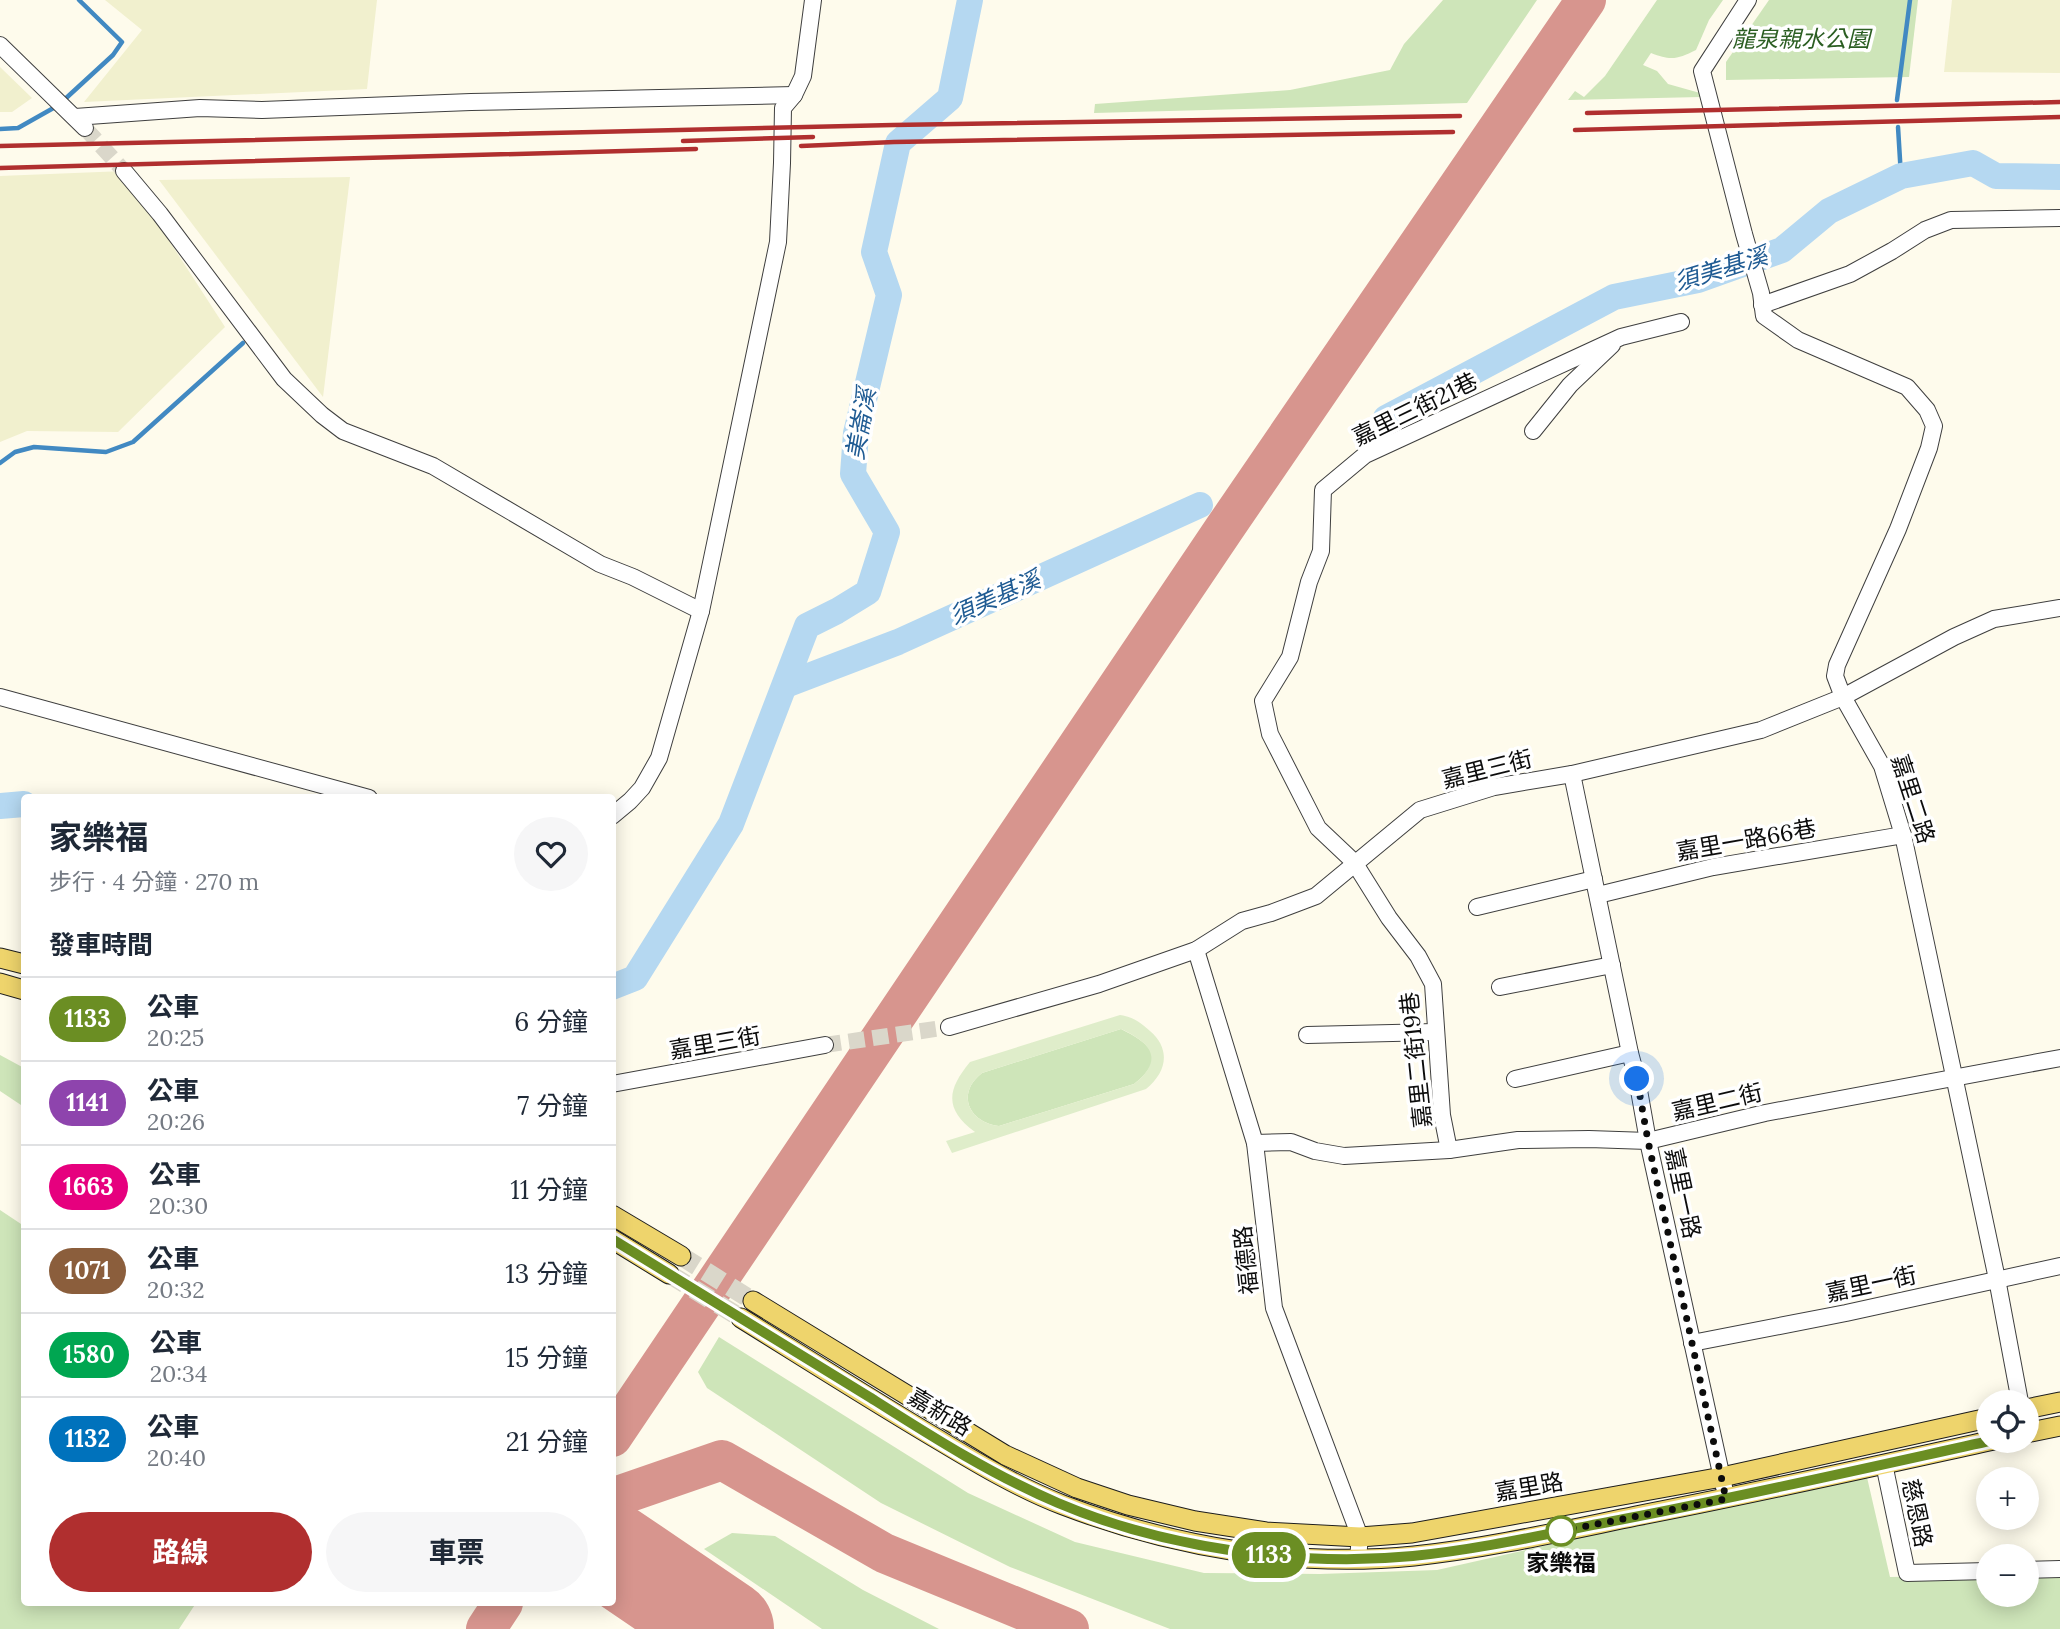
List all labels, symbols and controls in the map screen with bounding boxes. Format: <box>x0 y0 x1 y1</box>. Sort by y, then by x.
park label: 龍泉親水公園 <box>1732 24 1873 53</box>
water label: 須美基溪 <box>1670 239 1774 297</box>
street label: 嘉里三街21巷 <box>1347 366 1482 451</box>
water label: 美崙溪 <box>839 383 883 462</box>
water label: 須美基溪 <box>945 563 1048 631</box>
street label: 嘉里三街 <box>1439 743 1535 794</box>
street label: 嘉里二路 <box>1885 751 1941 847</box>
street label: 嘉里一路66巷 <box>1674 813 1818 866</box>
text: 家樂福 <box>49 816 148 858</box>
button: heart <box>514 817 588 891</box>
text: 步行 · 4 分鐘 · 270 m <box>49 867 259 896</box>
text: 發車時間 <box>49 928 153 961</box>
text: 公車 <box>147 990 199 1023</box>
street label: 嘉里二街19巷 <box>1394 991 1437 1130</box>
text: 1133 <box>64 1003 111 1034</box>
text: 6 分鐘 <box>514 1005 588 1038</box>
street label: 嘉里三街 <box>667 1020 763 1065</box>
text: 20:25 <box>147 1023 204 1052</box>
your location <box>1619 1061 1654 1096</box>
text: 公車 <box>147 1074 199 1107</box>
street label: 嘉里二街 <box>1669 1077 1765 1126</box>
text: 1141 <box>66 1087 109 1118</box>
text: 7 分鐘 <box>517 1089 588 1122</box>
text: 20:26 <box>147 1107 205 1136</box>
street label: 嘉里一路 <box>1660 1145 1707 1241</box>
text: 公車 <box>149 1158 201 1191</box>
text: 1663 <box>63 1171 114 1202</box>
text: 11 分鐘 <box>510 1173 588 1206</box>
text: 20:30 <box>149 1191 208 1220</box>
street label: 福德路 <box>1227 1224 1264 1296</box>
text: 公車 <box>147 1242 199 1275</box>
text: 1071 <box>64 1255 111 1286</box>
text: 13 分鐘 <box>505 1257 588 1290</box>
street label: 嘉里一街 <box>1823 1260 1919 1307</box>
text: 20:32 <box>147 1275 205 1304</box>
text: 公車 <box>150 1326 202 1359</box>
text: 1580 <box>63 1339 115 1370</box>
text: 15 分鐘 <box>506 1341 588 1374</box>
text: 20:34 <box>150 1359 207 1388</box>
street label: 嘉新路 <box>903 1381 977 1442</box>
map controls <box>1976 1390 2039 1607</box>
button: locate <box>1976 1390 2039 1453</box>
text: 公車 <box>147 1410 199 1443</box>
text: 1132 <box>65 1423 110 1454</box>
text: 21 分鐘 <box>506 1425 588 1458</box>
text: 20:40 <box>147 1443 206 1472</box>
street label: 嘉里路 <box>1492 1466 1565 1507</box>
button: + <box>1976 1467 2039 1530</box>
street label: 慈恩路 <box>1896 1476 1939 1550</box>
button: 路線 <box>49 1512 312 1592</box>
button: 車票 <box>326 1512 588 1592</box>
marker: 家樂福 <box>1546 1516 1576 1546</box>
line badge: 1133 <box>1220 1532 1318 1578</box>
text: 1133 <box>1246 1539 1292 1570</box>
button: − <box>1976 1544 2039 1607</box>
place label: 家樂福 <box>1527 1548 1596 1577</box>

